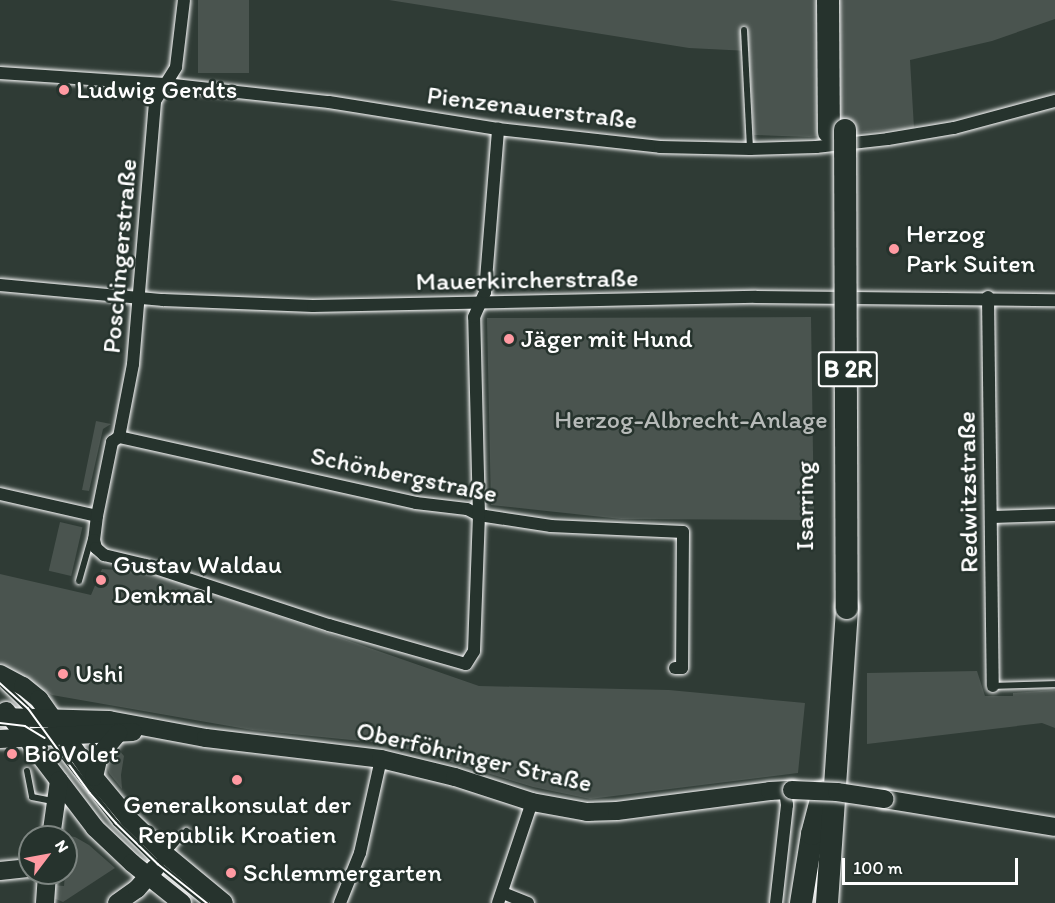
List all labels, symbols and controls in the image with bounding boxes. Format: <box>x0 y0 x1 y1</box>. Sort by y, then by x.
place label: Ludwig Gerdts <box>76 74 237 106</box>
street label: Pienzenauerstraße <box>425 80 639 136</box>
marker: Ludwig Gerdts <box>57 83 71 97</box>
street label: Poschingerstraße <box>96 157 144 355</box>
place label: Herzog Park Suiten <box>906 218 1035 280</box>
marker: Herzog Park Suiten <box>887 242 901 256</box>
street label: Mauerkircherstraße <box>415 262 639 298</box>
place label: Jäger mit Hund <box>521 323 693 355</box>
marker: Jäger mit Hund <box>502 332 516 346</box>
road number: B 2R <box>816 348 880 390</box>
park label: Herzog-Albrecht-Anlage <box>554 404 828 436</box>
street label: Redwitzstraße <box>951 411 985 573</box>
street label: Schönbergstraße <box>308 440 500 510</box>
street label: Isarring <box>789 461 821 551</box>
place label: Gustav Waldau Denkmal <box>113 549 281 610</box>
marker: Gustav Waldau Denkmal <box>94 573 108 587</box>
place label: Ushi <box>75 658 124 690</box>
marker: Ushi <box>56 667 70 681</box>
street label: Oberföhringer Straße <box>353 715 595 799</box>
place label: BioVolet <box>24 738 119 770</box>
marker: BioVolet <box>5 747 19 761</box>
marker: Generalkonsulat der Republik Kroatien <box>230 773 244 787</box>
place label: Generalkonsulat der Republik Kroatien <box>123 789 351 850</box>
north arrow <box>18 825 78 885</box>
text: N <box>51 837 73 856</box>
scale bar <box>845 846 1020 884</box>
place label: Schlemmergarten <box>243 857 442 889</box>
text: 100 m <box>853 857 903 879</box>
marker: Schlemmergarten <box>224 866 238 880</box>

